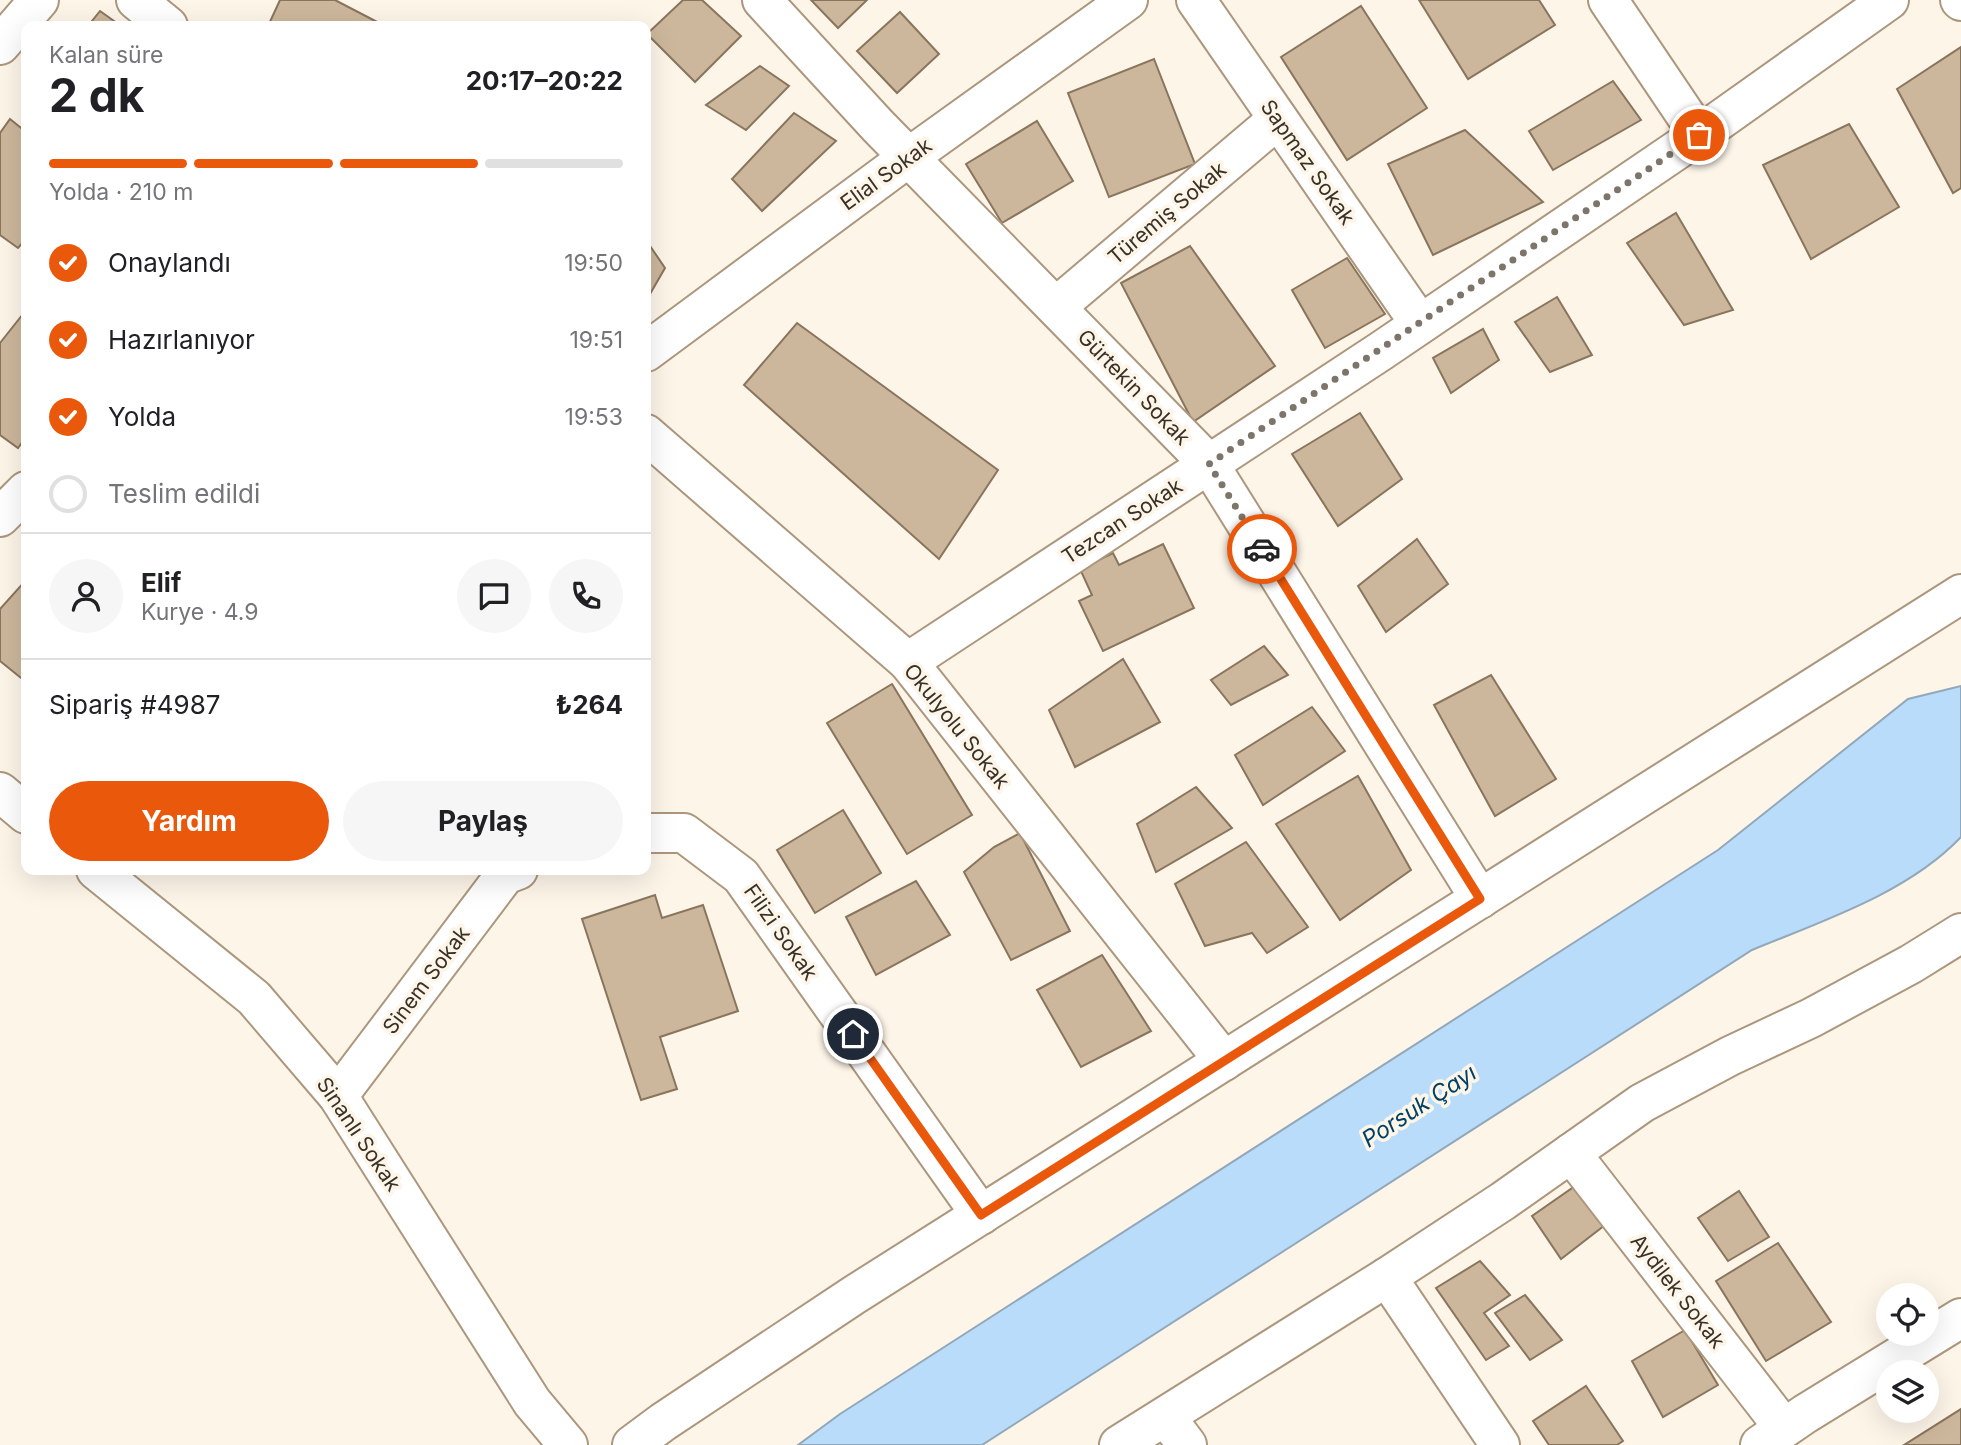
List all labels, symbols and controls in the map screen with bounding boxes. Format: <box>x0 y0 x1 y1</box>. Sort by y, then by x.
text: Kalan süre <box>49 41 163 69</box>
text: 20:17–20:22 <box>466 65 623 96</box>
text: 2 dk <box>49 67 145 123</box>
street label: Sapmaz Sokak <box>1256 95 1361 230</box>
pin <box>1669 105 1729 165</box>
icon: bag <box>1680 116 1718 154</box>
street label: Elial Sokak <box>836 132 937 215</box>
street label: Türemiş Sokak <box>1103 156 1231 270</box>
text: Yolda · 210 m <box>49 178 193 206</box>
icon: check <box>49 244 87 282</box>
text: Onaylandı <box>108 247 231 278</box>
text: 19:50 <box>564 249 623 277</box>
icon: check <box>49 321 87 359</box>
text: Hazırlanıyor <box>108 324 255 355</box>
street label: Gürtekin Sokak <box>1073 324 1196 450</box>
text: 19:51 <box>569 326 623 354</box>
icon: check <box>49 398 87 436</box>
text: Yolda <box>108 401 176 432</box>
text: 19:53 <box>565 403 623 431</box>
street label: Tezcan Sokak <box>1057 473 1187 569</box>
text: Teslim edildi <box>108 478 260 509</box>
courier <box>1227 514 1297 584</box>
icon: car <box>1243 530 1281 568</box>
button: person <box>49 559 123 633</box>
button: chat <box>457 559 531 633</box>
button: phone <box>549 559 623 633</box>
text: Elif <box>141 567 181 598</box>
text: Kurye · 4.9 <box>141 598 259 626</box>
street label: Okulyolu Sokak <box>899 658 1015 794</box>
text: Sipariş #4987 <box>49 689 220 720</box>
text: ₺264 <box>555 689 623 720</box>
button: Yardım <box>49 781 329 861</box>
button: Paylaş <box>343 781 623 861</box>
street label: Filizi Sokak <box>739 879 823 985</box>
street label: Sinem Sokak <box>377 921 475 1039</box>
pin <box>823 1004 883 1064</box>
icon: home <box>834 1015 872 1053</box>
water label: Porsuk Çayı <box>1356 1059 1482 1153</box>
street label: Sinanlı Sokak <box>312 1072 407 1196</box>
street label: Aydilek Sokak <box>1626 1229 1731 1353</box>
map controls <box>1876 1283 1939 1423</box>
button: locate <box>1876 1283 1939 1346</box>
button: layers <box>1876 1360 1939 1423</box>

